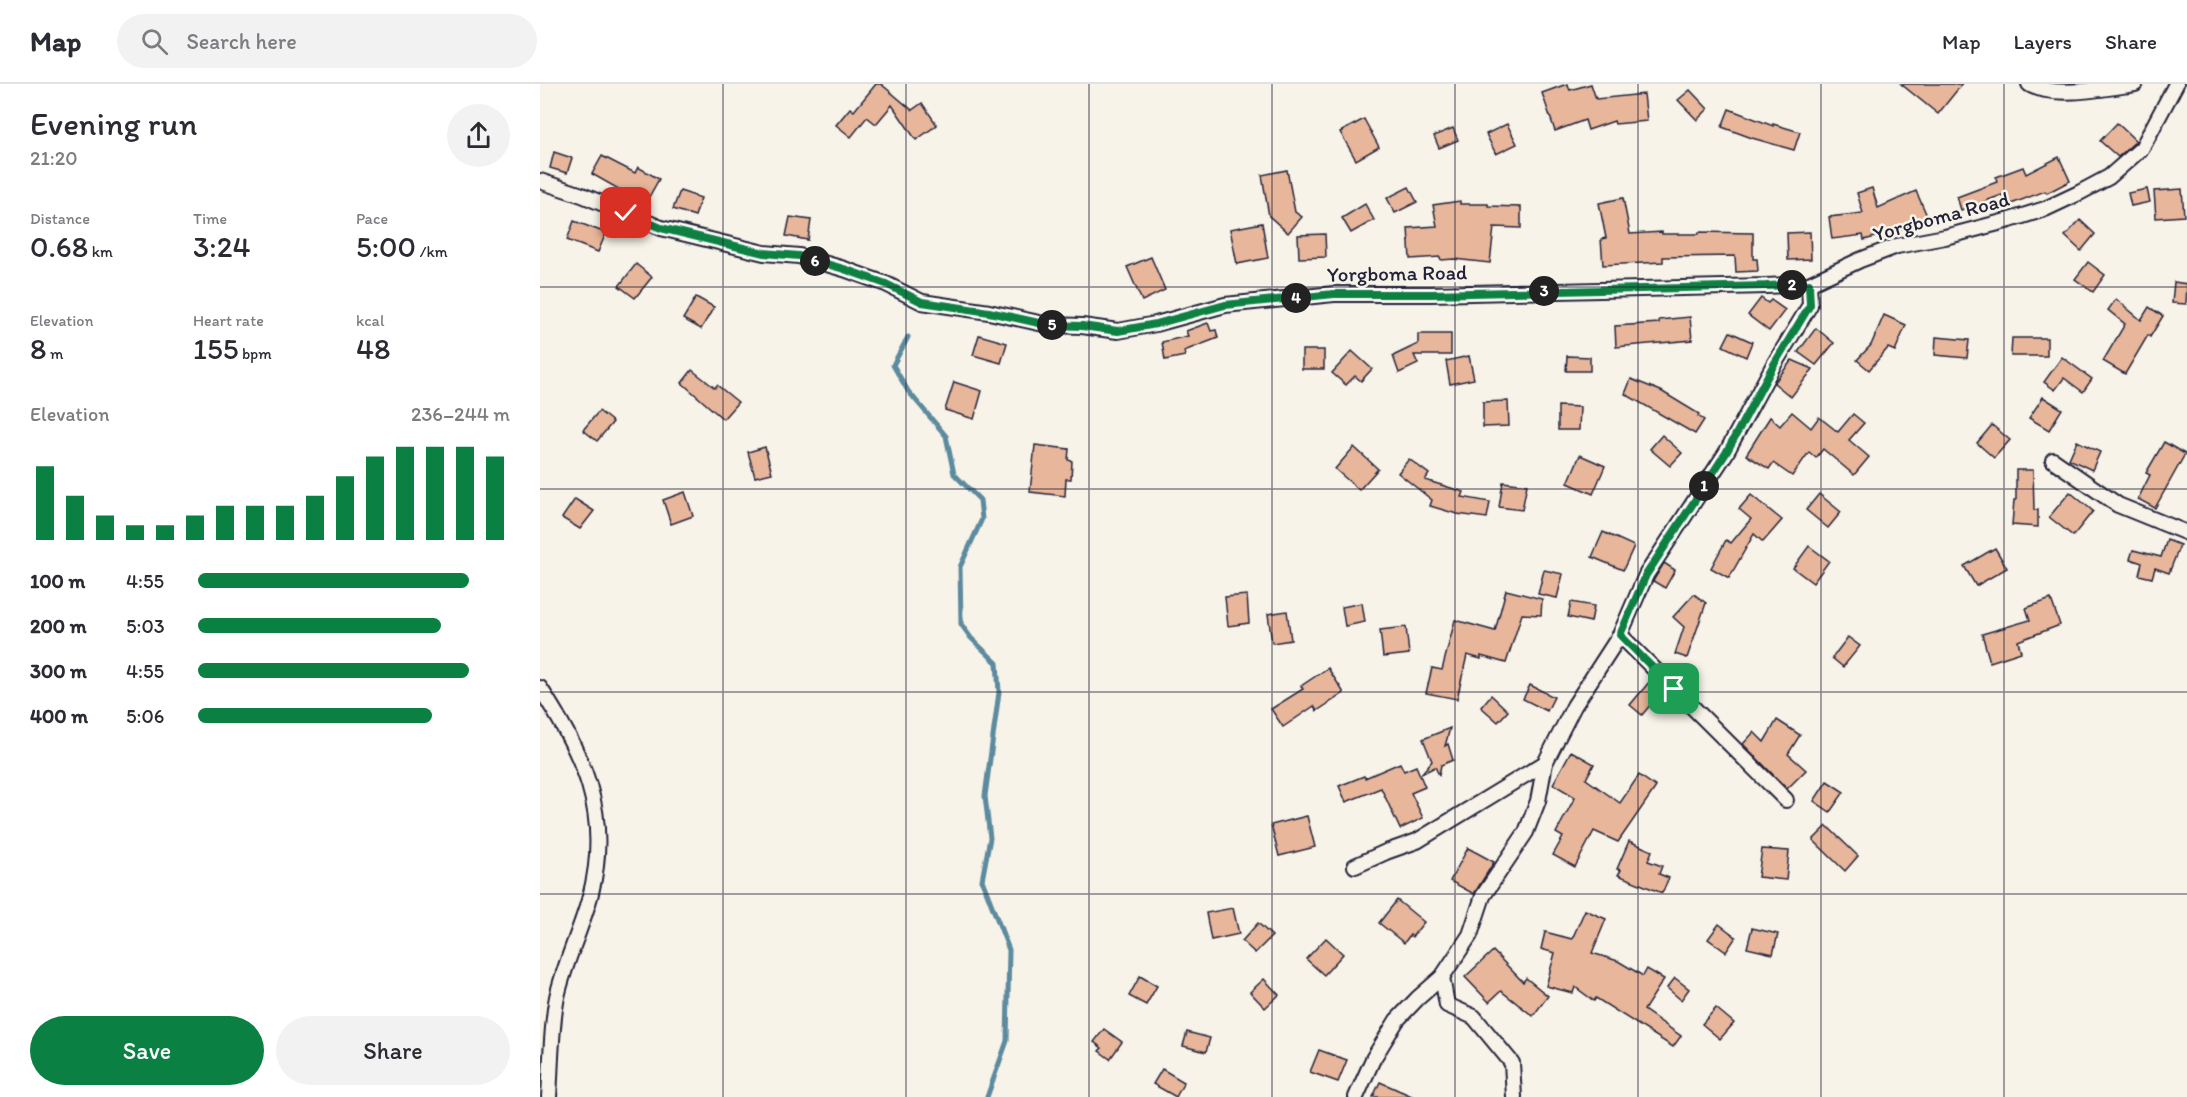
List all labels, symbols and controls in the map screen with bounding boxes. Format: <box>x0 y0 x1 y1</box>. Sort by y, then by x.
search box <box>117 14 537 68</box>
text: Map <box>30 24 81 58</box>
icon: search <box>138 25 171 58</box>
text: Search here <box>186 28 297 55</box>
text: Map <box>1942 29 1981 54</box>
text: Layers <box>2014 29 2072 54</box>
text: Share <box>2105 29 2157 54</box>
text: Evening run <box>30 104 197 143</box>
button: share <box>447 104 510 167</box>
text: 21:20 <box>30 146 78 170</box>
street label: Yorgboma Road <box>1870 186 2012 246</box>
pin <box>600 187 651 238</box>
icon: check <box>609 196 642 229</box>
text: Distance <box>30 209 90 228</box>
text: Time <box>193 209 227 228</box>
text: Pace <box>356 209 388 228</box>
text: 0.68 <box>30 228 88 265</box>
text: 3:24 <box>193 228 251 265</box>
text: 5:00 <box>356 228 416 265</box>
text: km <box>88 242 113 261</box>
text: /km <box>416 242 448 261</box>
pin: 6 <box>800 246 830 276</box>
text: 6 <box>811 251 819 270</box>
street label: Yorgboma Road <box>1327 259 1467 287</box>
pin: 2 <box>1777 270 1807 300</box>
text: 2 <box>1788 275 1796 294</box>
pin: 3 <box>1529 276 1559 306</box>
text: 3 <box>1540 281 1548 300</box>
pin: 4 <box>1281 283 1311 313</box>
text: 4 <box>1291 288 1301 307</box>
pin: 5 <box>1037 310 1067 340</box>
text: Elevation <box>30 311 94 330</box>
text: Heart rate <box>193 311 264 330</box>
text: kcal <box>356 311 384 330</box>
text: 5 <box>1048 315 1056 334</box>
text: 8 <box>30 330 46 367</box>
text: 155 <box>193 330 238 367</box>
text: 48 <box>356 330 390 367</box>
text: m <box>46 344 64 363</box>
text: bpm <box>238 344 272 363</box>
text: Elevation <box>30 402 109 426</box>
text: 236–244 m <box>411 402 510 426</box>
pin: 1 <box>1689 471 1719 501</box>
text: 1 <box>1700 476 1708 495</box>
text: 100 m <box>30 569 85 593</box>
text: 4:55 <box>126 569 164 593</box>
text: 200 m <box>30 614 86 638</box>
text: 5:03 <box>126 614 165 638</box>
text: 300 m <box>30 659 87 683</box>
text: 4:55 <box>126 659 164 683</box>
pin <box>1648 663 1699 714</box>
icon: arrive <box>1657 672 1690 705</box>
text: 400 m <box>30 704 88 728</box>
text: 5:06 <box>126 704 164 728</box>
button: Save <box>30 1016 264 1085</box>
button: Share <box>276 1016 510 1085</box>

